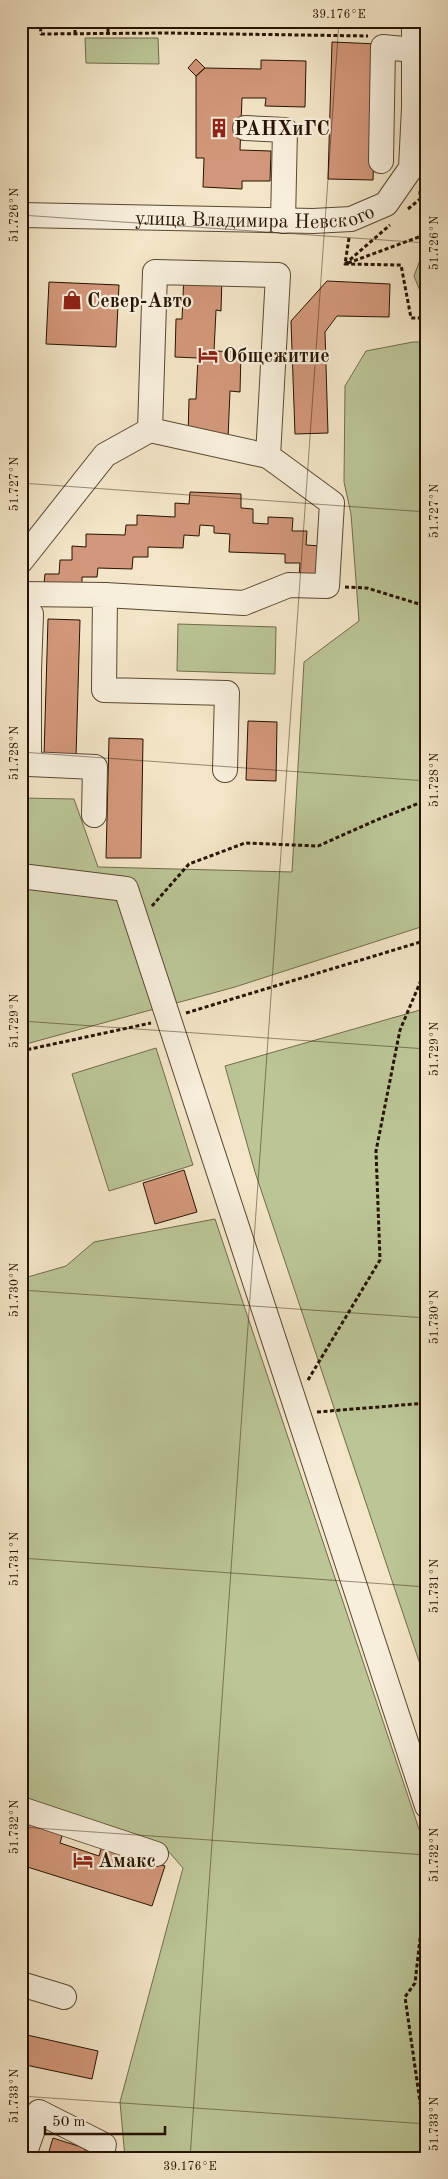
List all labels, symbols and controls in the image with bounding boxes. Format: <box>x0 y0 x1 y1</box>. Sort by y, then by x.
text: 39.176°E <box>312 9 366 21</box>
building icon: РАНХиГС <box>208 117 230 139</box>
place label: РАНХиГС <box>234 120 330 140</box>
text: 51.726°N <box>8 188 21 242</box>
street label: улица Владимира Невского <box>135 202 378 233</box>
text: 51.726°N <box>428 216 441 270</box>
shop icon: Север-Авто <box>61 289 83 311</box>
place label: Север-Авто <box>87 292 192 312</box>
hotel icon: Общежитие <box>197 344 219 366</box>
place label: Общежитие <box>223 347 330 367</box>
text: 51.727°N <box>8 457 21 511</box>
text: 51.727°N <box>428 484 441 538</box>
text: 51.728°N <box>8 726 21 780</box>
text: 51.728°N <box>428 753 441 807</box>
text: 51.729°N <box>8 994 21 1048</box>
text: 51.729°N <box>428 1022 441 1076</box>
text: 51.730°N <box>8 1263 21 1317</box>
text: 51.730°N <box>428 1290 441 1344</box>
text: 51.731°N <box>8 1532 21 1586</box>
text: 51.731°N <box>428 1559 441 1613</box>
text: 51.732°N <box>8 1800 21 1854</box>
text: 51.732°N <box>428 1828 441 1882</box>
hotel icon: Амакс <box>72 1849 94 1871</box>
place label: Амакс <box>98 1852 156 1872</box>
text: 51.733°N <box>8 2069 21 2123</box>
text: 51.733°N <box>428 2097 441 2151</box>
scale bar <box>45 2104 165 2136</box>
text: 50 m <box>52 2115 86 2130</box>
text: 39.176°E <box>163 2161 217 2173</box>

